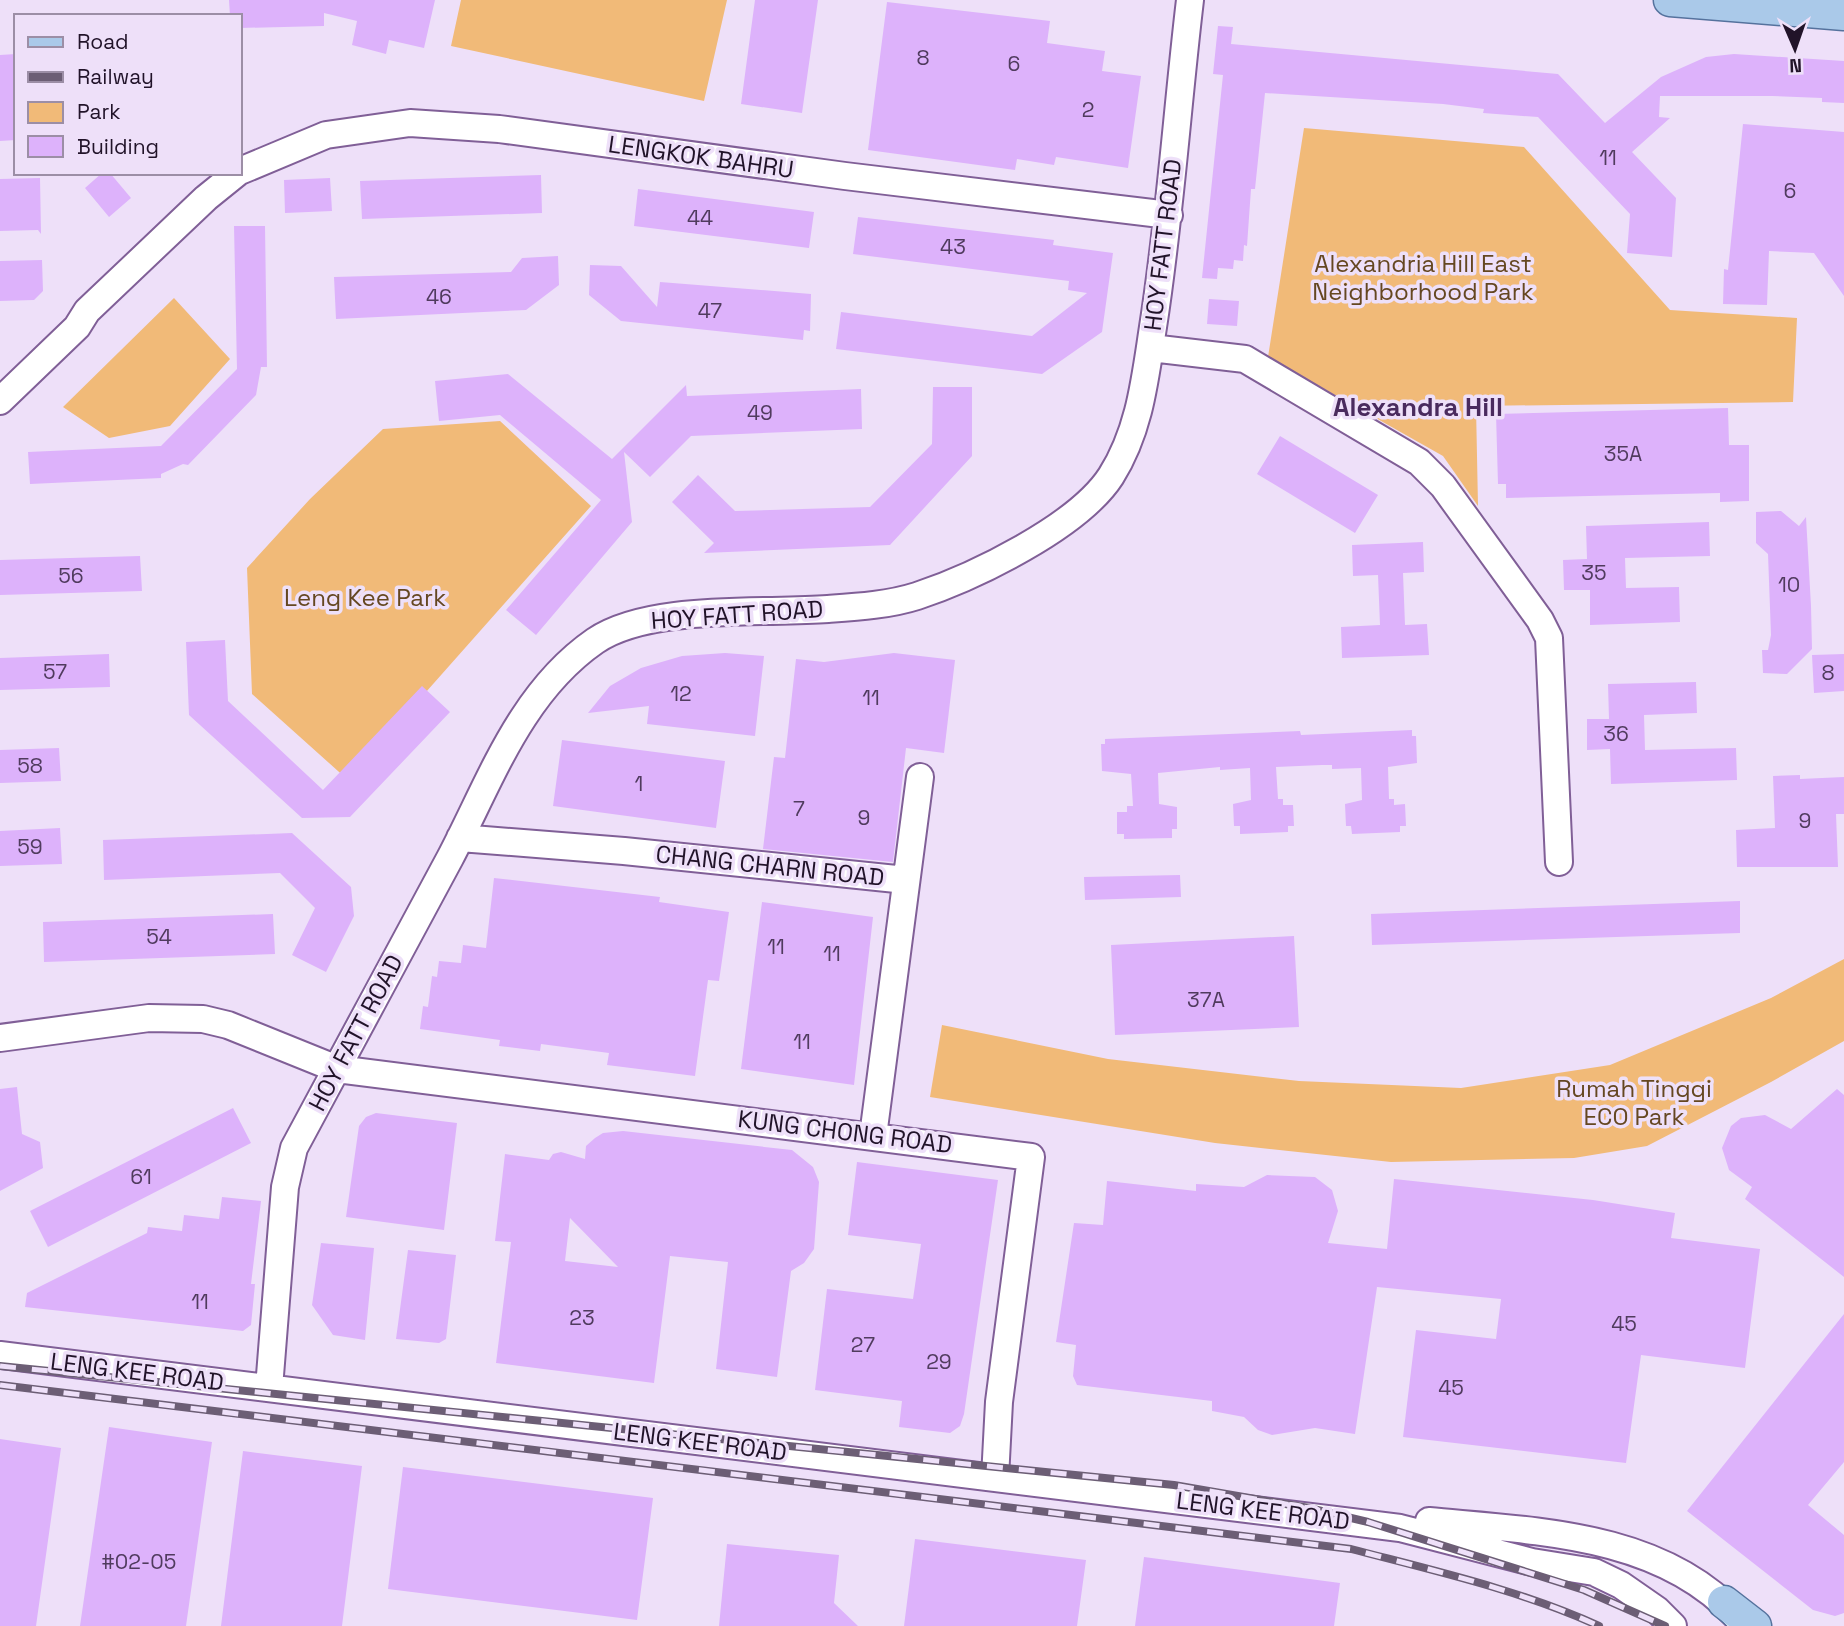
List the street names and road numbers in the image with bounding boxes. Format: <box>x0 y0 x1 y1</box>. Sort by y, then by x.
street label: LENGKOK BAHRU <box>606 128 796 185</box>
street label: HOY FATT ROAD <box>1137 157 1188 333</box>
street label: HOY FATT ROAD <box>650 593 824 636</box>
street label: CHANG CHARN ROAD <box>654 838 886 893</box>
street label: HOY FATT ROAD <box>301 949 410 1116</box>
street label: KUNG CHONG ROAD <box>736 1103 954 1160</box>
street label: LENG KEE ROAD <box>49 1345 226 1398</box>
street label: LENG KEE ROAD <box>612 1415 789 1468</box>
street label: LENG KEE ROAD <box>1175 1484 1352 1537</box>

